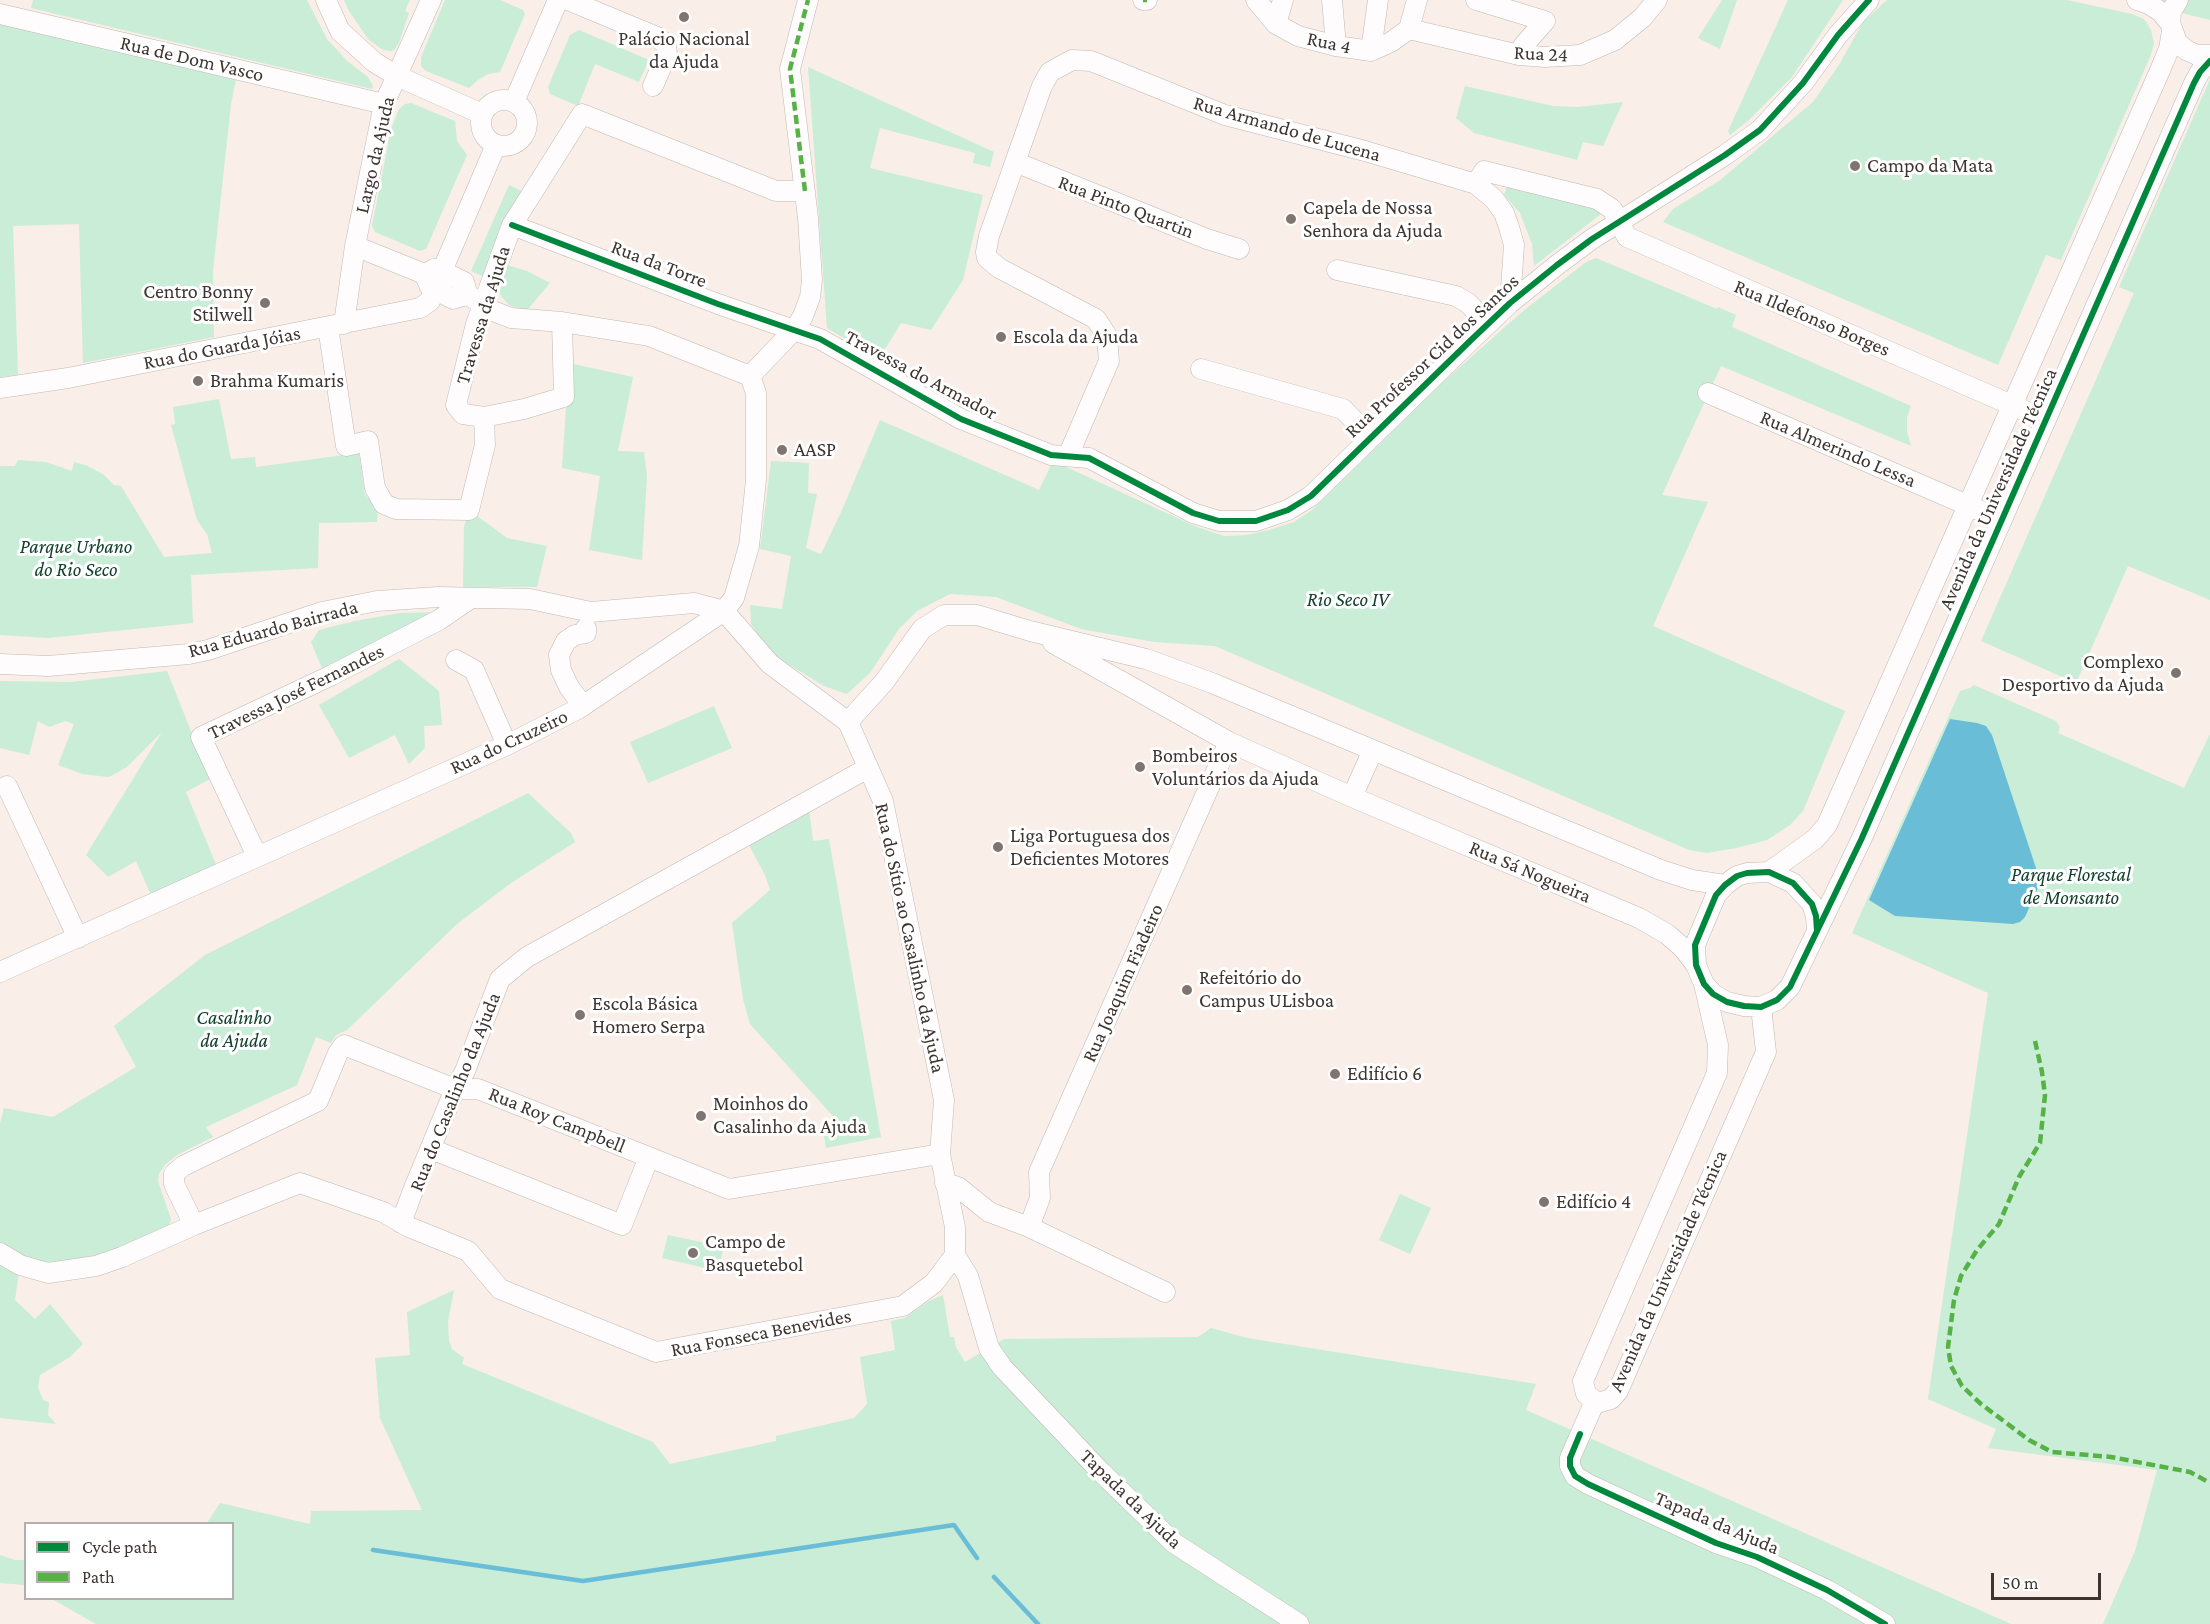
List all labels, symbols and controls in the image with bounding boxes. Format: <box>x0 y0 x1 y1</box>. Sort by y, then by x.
marker: Palácio Nacional da Ajuda <box>677 10 691 24</box>
place label: Palácio Nacional da Ajuda <box>618 27 750 74</box>
street label: Rua 4 <box>1305 27 1353 59</box>
street label: Rua de Dom Vasco <box>118 31 266 87</box>
street label: Rua 24 <box>1513 41 1569 67</box>
street label: Rua Armando de Lucena <box>1191 91 1383 167</box>
street label: Largo da Ajuda <box>350 94 400 216</box>
place label: Campo da Mata <box>1867 154 1993 178</box>
marker: Campo da Mata <box>1848 159 1862 173</box>
street label: Rua Pinto Quartin <box>1055 170 1197 244</box>
place label: Capela de Nossa Senhora da Ajuda <box>1303 196 1442 243</box>
marker: Capela de Nossa Senhora da Ajuda <box>1284 212 1298 226</box>
street label: Rua da Torre <box>608 235 710 293</box>
street label: Travessa da Ajuda <box>451 243 515 387</box>
street label: Rua Professor Cid dos Santos <box>1340 269 1524 443</box>
street label: Rua Ildefonso Borges <box>1730 274 1894 362</box>
place label: Centro Bonny Stilwell <box>143 280 253 327</box>
marker: Centro Bonny Stilwell <box>258 296 272 310</box>
street label: Rua do Guarda Jóias <box>141 321 303 375</box>
street label: Travessa do Armador <box>841 325 1001 425</box>
place label: Escola da Ajuda <box>1013 325 1138 349</box>
marker: Escola da Ajuda <box>994 330 1008 344</box>
street label: Avenida da Universidade Técnica <box>1934 364 2062 614</box>
place label: Brahma Kumaris <box>210 369 344 393</box>
marker: Brahma Kumaris <box>191 374 205 388</box>
street label: Rua Almerindo Lessa <box>1756 405 1920 493</box>
place label: AASP <box>794 438 836 462</box>
marker: AASP <box>775 443 789 457</box>
park label: Parque Urbano do Rio Seco <box>20 535 132 582</box>
park label: Rio Seco IV <box>1307 588 1389 612</box>
street label: Rua Eduardo Bairrada <box>185 595 361 663</box>
street label: Travessa José Fernandes <box>204 639 388 745</box>
place label: Complexo Desportivo da Ajuda <box>2002 650 2164 697</box>
marker: Complexo Desportivo da Ajuda <box>2169 666 2183 680</box>
street label: Rua do Cruzeiro <box>446 704 572 780</box>
place label: Bombeiros Voluntários da Ajuda <box>1152 744 1319 791</box>
marker: Bombeiros Voluntários da Ajuda <box>1133 760 1147 774</box>
street label: Rua do Sítio ao Casalinho da Ajuda <box>870 801 950 1075</box>
place label: Liga Portuguesa dos Deficientes Motores <box>1010 824 1170 871</box>
street label: Rua Sá Nogueira <box>1465 836 1595 908</box>
marker: Liga Portuguesa dos Deficientes Motores <box>991 840 1005 854</box>
park label: Parque Florestal de Monsanto <box>2011 863 2131 910</box>
street label: Rua Joaquim Fiadeiro <box>1077 900 1169 1066</box>
place label: Refeitório do Campus ULisboa <box>1199 966 1334 1013</box>
marker: Refeitório do Campus ULisboa <box>1180 983 1194 997</box>
street label: Rua do Casalinho da Ajuda <box>404 989 506 1195</box>
place label: Escola Básica Homero Serpa <box>592 992 705 1039</box>
park label: Casalinho da Ajuda <box>196 1006 272 1053</box>
marker: Escola Básica Homero Serpa <box>573 1008 587 1022</box>
place label: Edifício 6 <box>1347 1062 1422 1086</box>
marker: Edifício 6 <box>1328 1067 1342 1081</box>
street label: Rua Roy Campbell <box>485 1082 629 1158</box>
place label: Moinhos do Casalinho da Ajuda <box>713 1092 867 1139</box>
marker: Moinhos do Casalinho da Ajuda <box>694 1109 708 1123</box>
street label: Avenida da Universidade Técnica <box>1604 1146 1732 1396</box>
place label: Edifício 4 <box>1556 1190 1631 1214</box>
marker: Edifício 4 <box>1537 1195 1551 1209</box>
place label: Campo de Basquetebol <box>705 1230 803 1277</box>
marker: Campo de Basquetebol <box>686 1246 700 1260</box>
street label: Rua Fonseca Benevides <box>669 1304 853 1362</box>
street label: Tapada da Ajuda <box>1075 1444 1187 1554</box>
street label: Tapada da Ajuda <box>1651 1486 1783 1560</box>
legend <box>24 1522 234 1600</box>
text: Cycle path <box>82 1537 157 1557</box>
scale bar <box>1994 1561 2104 1599</box>
text: Path <box>82 1567 115 1587</box>
text: 50 m <box>2002 1573 2039 1593</box>

